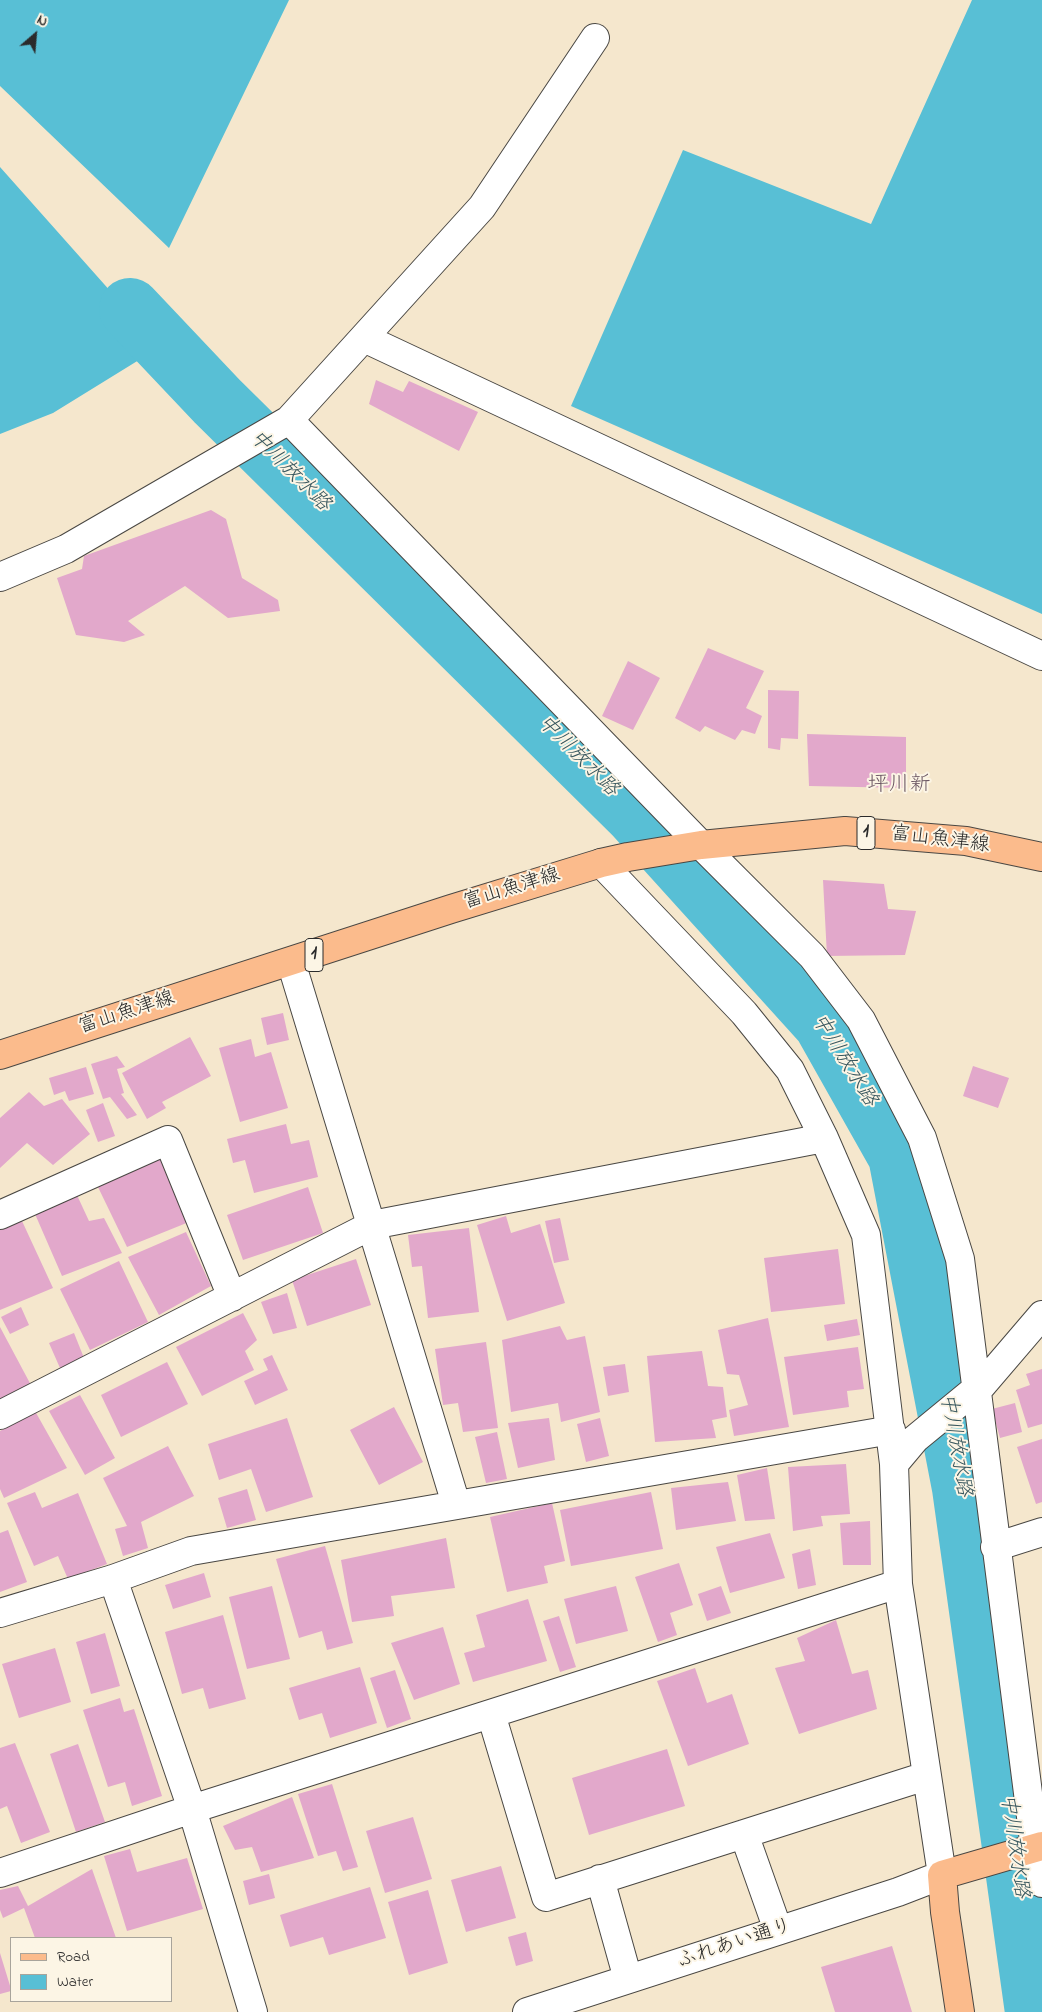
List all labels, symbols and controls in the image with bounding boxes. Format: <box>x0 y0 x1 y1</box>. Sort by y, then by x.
north arrow <box>10 10 60 60</box>
text: N <box>33 10 51 33</box>
water label: 中川放水路 <box>243 426 335 518</box>
water label: 中川放水路 <box>531 711 623 803</box>
district label: 坪川新 <box>868 774 930 800</box>
road number: 1 <box>857 816 875 850</box>
street label: 富山魚津線 <box>889 823 991 859</box>
street label: 富山魚津線 <box>461 864 563 916</box>
road number: 1 <box>305 938 323 972</box>
street label: 富山魚津線 <box>76 987 178 1041</box>
water label: 中川放水路 <box>804 1010 882 1112</box>
water label: 中川放水路 <box>932 1391 976 1499</box>
water label: 中川放水路 <box>993 1792 1033 1900</box>
street label: ふれあい通り <box>674 1915 796 1975</box>
legend <box>10 1937 172 2002</box>
text: Road <box>57 1946 90 1968</box>
text: Water <box>57 1971 93 1993</box>

